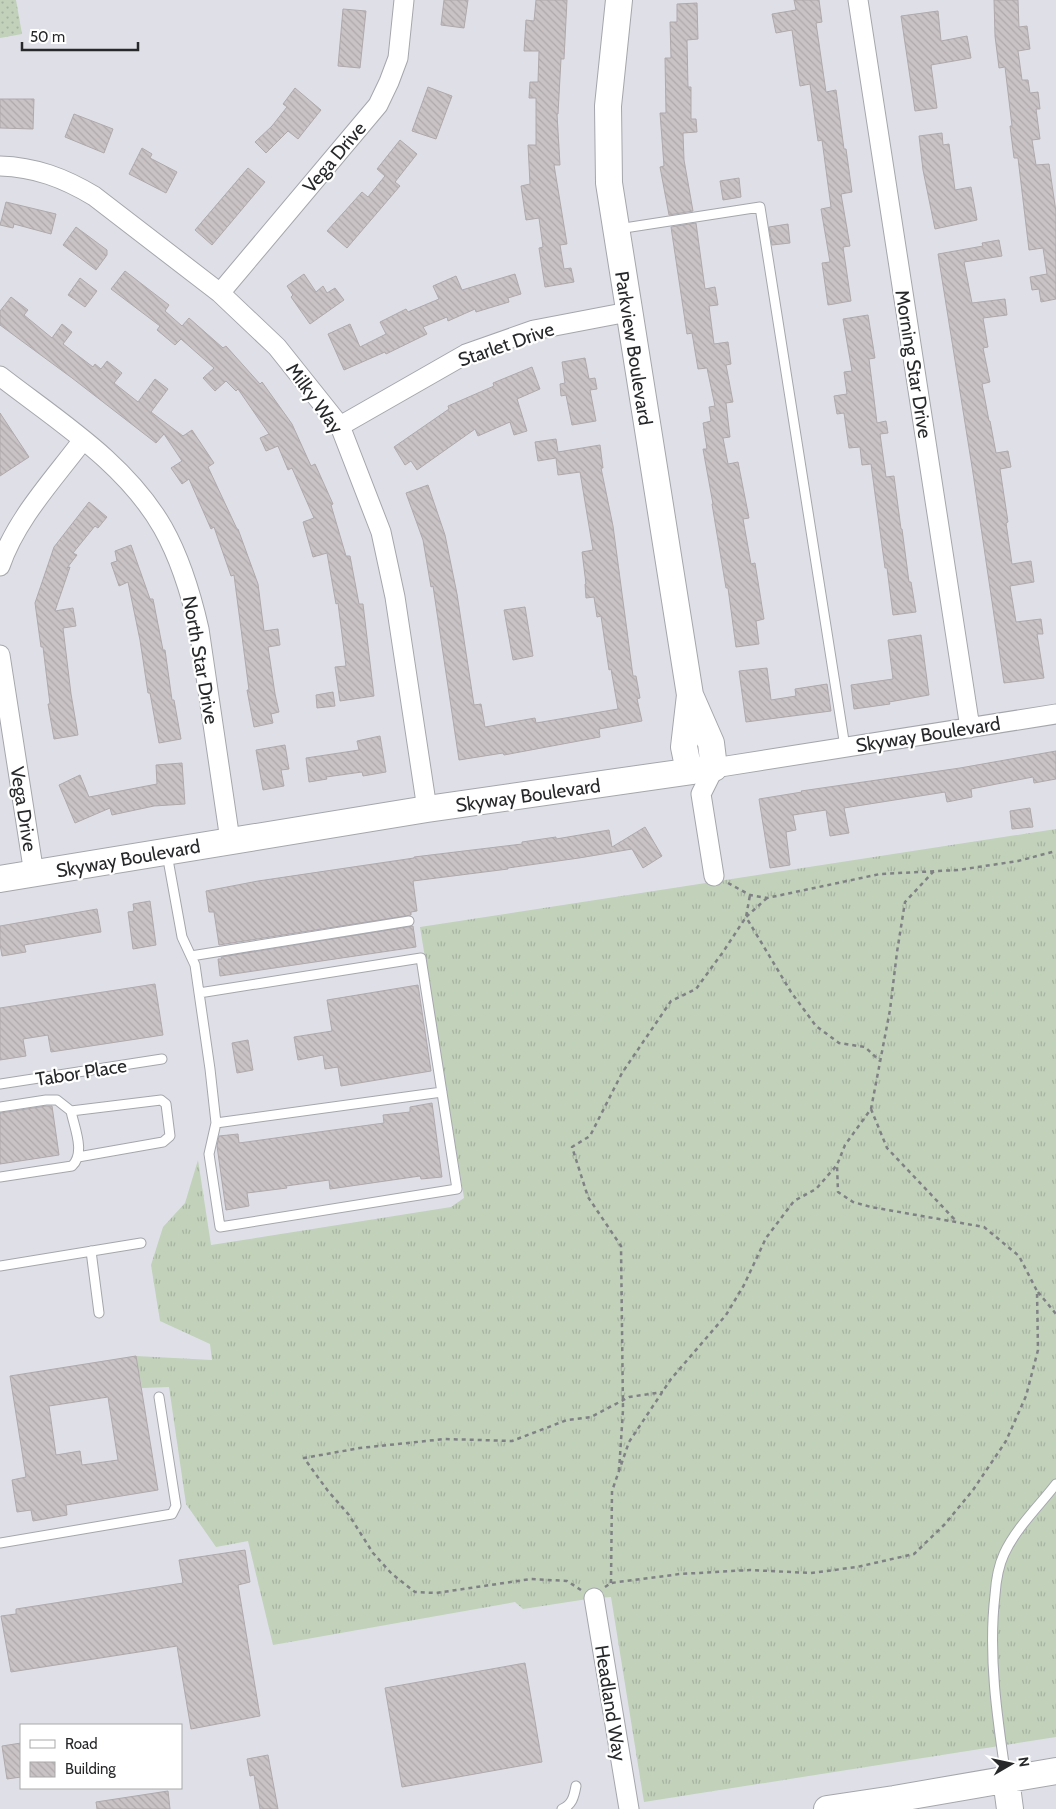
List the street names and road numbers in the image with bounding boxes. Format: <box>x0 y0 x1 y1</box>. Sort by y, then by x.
street label: Vega Drive <box>298 117 371 198</box>
street label: Parkview Boulevard <box>610 269 657 427</box>
street label: Morning Star Drive <box>890 288 937 440</box>
street label: Starlet Drive <box>455 317 557 372</box>
street label: Milky Way <box>281 358 348 438</box>
street label: North Star Drive <box>178 594 223 726</box>
street label: Skyway Boulevard <box>854 712 1002 757</box>
street label: Vega Drive <box>5 765 42 853</box>
street label: Skyway Boulevard <box>454 774 602 817</box>
street label: Skyway Boulevard <box>54 835 202 882</box>
street label: Tabor Place <box>34 1054 129 1091</box>
street label: Headland Way <box>590 1643 631 1763</box>

